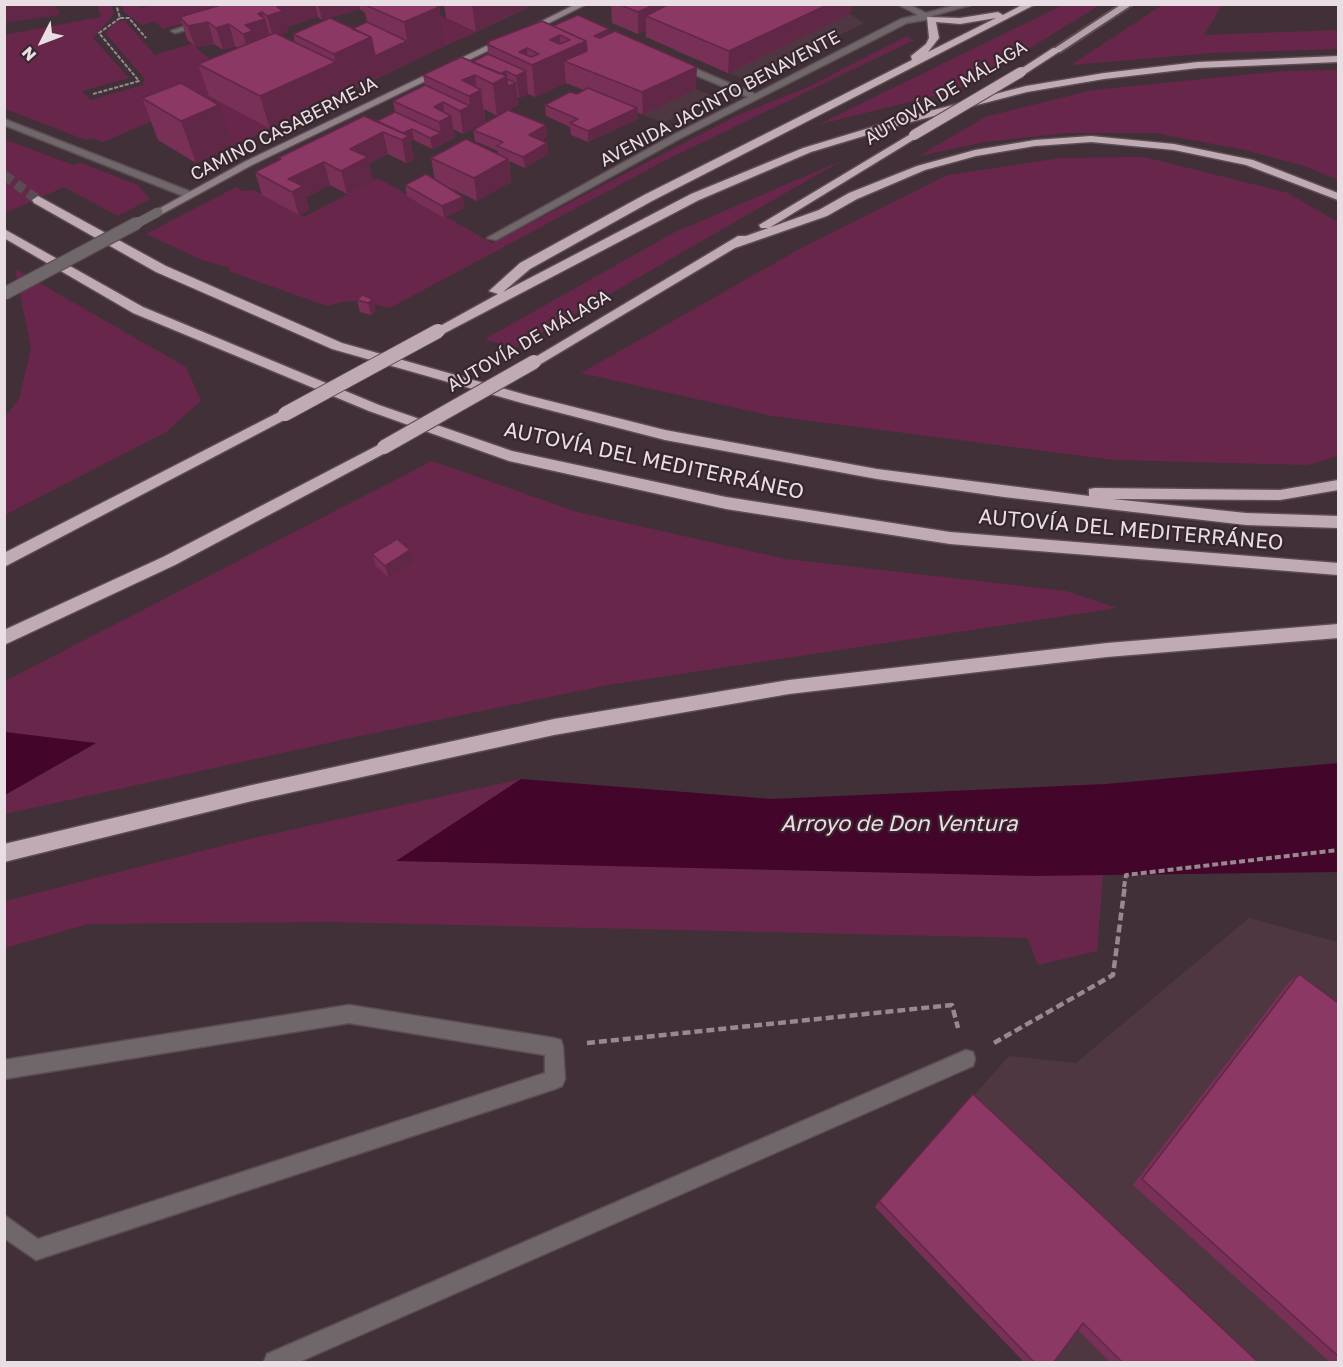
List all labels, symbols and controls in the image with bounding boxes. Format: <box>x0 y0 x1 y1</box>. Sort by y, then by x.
north arrow <box>12 12 72 72</box>
street label: AVENIDA JACINTO BENAVENTE <box>596 26 844 172</box>
street label: AUTOVÍA DE MÁLAGA <box>861 36 1031 150</box>
text: N <box>17 43 40 65</box>
street label: CAMINO CASABERMEJA <box>187 72 381 186</box>
street label: AUTOVÍA DE MÁLAGA <box>443 285 615 397</box>
street label: AUTOVÍA DEL MEDITERRÁNEO <box>502 417 806 505</box>
street label: AUTOVÍA DEL MEDITERRÁNEO <box>977 504 1285 556</box>
water label: Arroyo de Don Ventura <box>781 811 1017 837</box>

